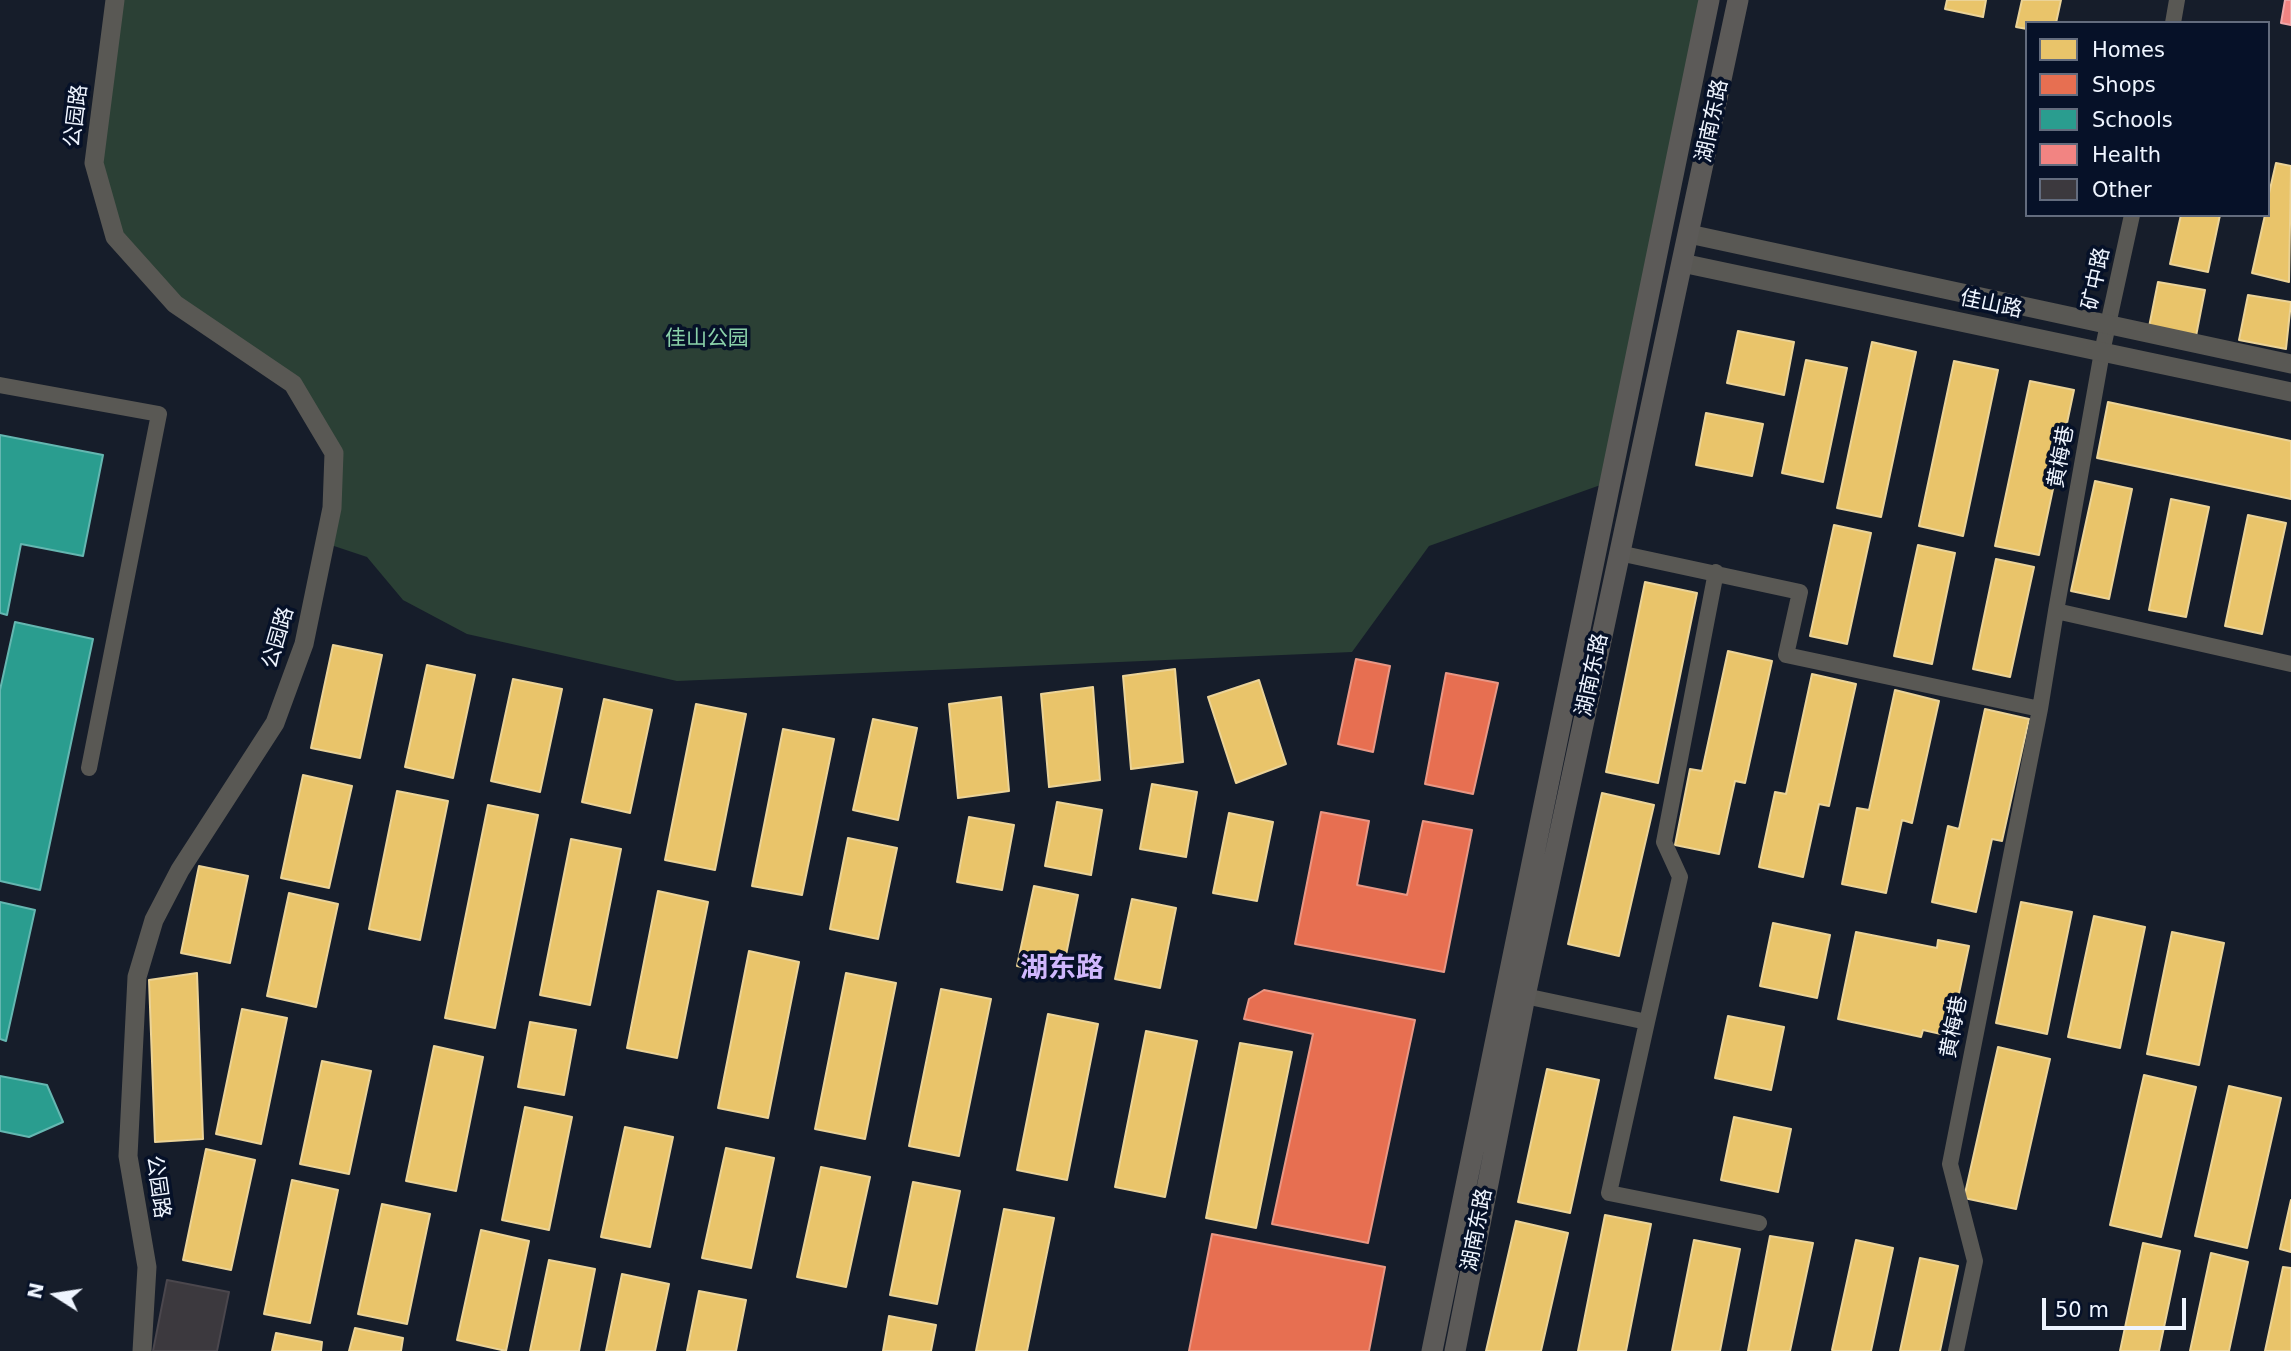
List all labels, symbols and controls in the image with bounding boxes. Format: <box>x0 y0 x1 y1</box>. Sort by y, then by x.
legend <box>2025 21 2270 217</box>
text: Homes <box>2092 38 2165 62</box>
text: Shops <box>2092 73 2156 97</box>
street label: 湖南东路 <box>1692 77 1734 165</box>
street label: 公园路 <box>61 83 93 149</box>
text: Schools <box>2092 108 2173 132</box>
text: Health <box>2092 143 2161 167</box>
text: Other <box>2092 178 2152 202</box>
street label: 矿中路 <box>2078 246 2116 312</box>
street label: 佳山路 <box>1958 286 2024 324</box>
park label: 佳山公园 <box>665 327 749 353</box>
street label: 黄梅巷 <box>2044 424 2080 490</box>
street label: 公园路 <box>258 604 300 672</box>
street label: 湖南东路 <box>1572 631 1614 719</box>
district label: 湖东路 <box>1020 953 1104 987</box>
street label: 黄梅巷 <box>1937 994 1973 1060</box>
street label: 公园路 <box>140 1154 174 1220</box>
street label: 湖南东路 <box>1458 1186 1498 1274</box>
north arrow <box>21 1260 91 1330</box>
text: N <box>23 1281 48 1301</box>
scale bar <box>2046 1284 2190 1328</box>
text: 50 m <box>2055 1298 2109 1322</box>

